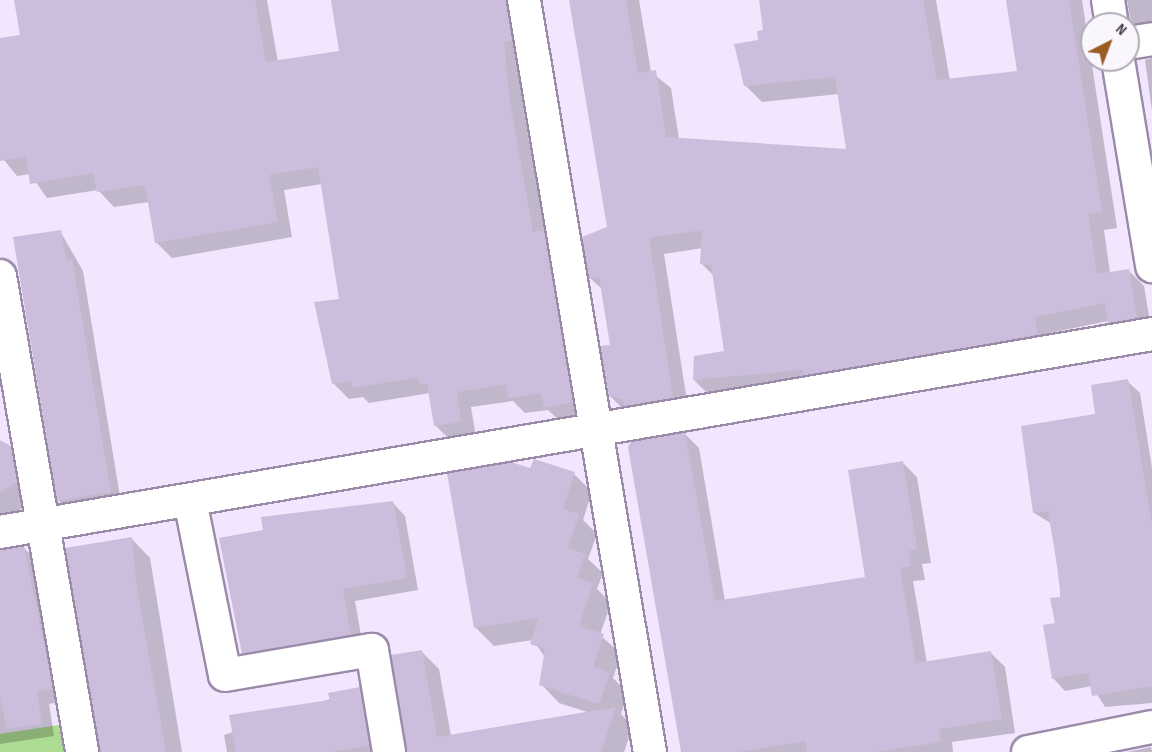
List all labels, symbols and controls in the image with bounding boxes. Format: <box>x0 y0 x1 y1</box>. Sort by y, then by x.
north arrow <box>1080 12 1140 72</box>
text: N <box>1112 20 1131 40</box>

